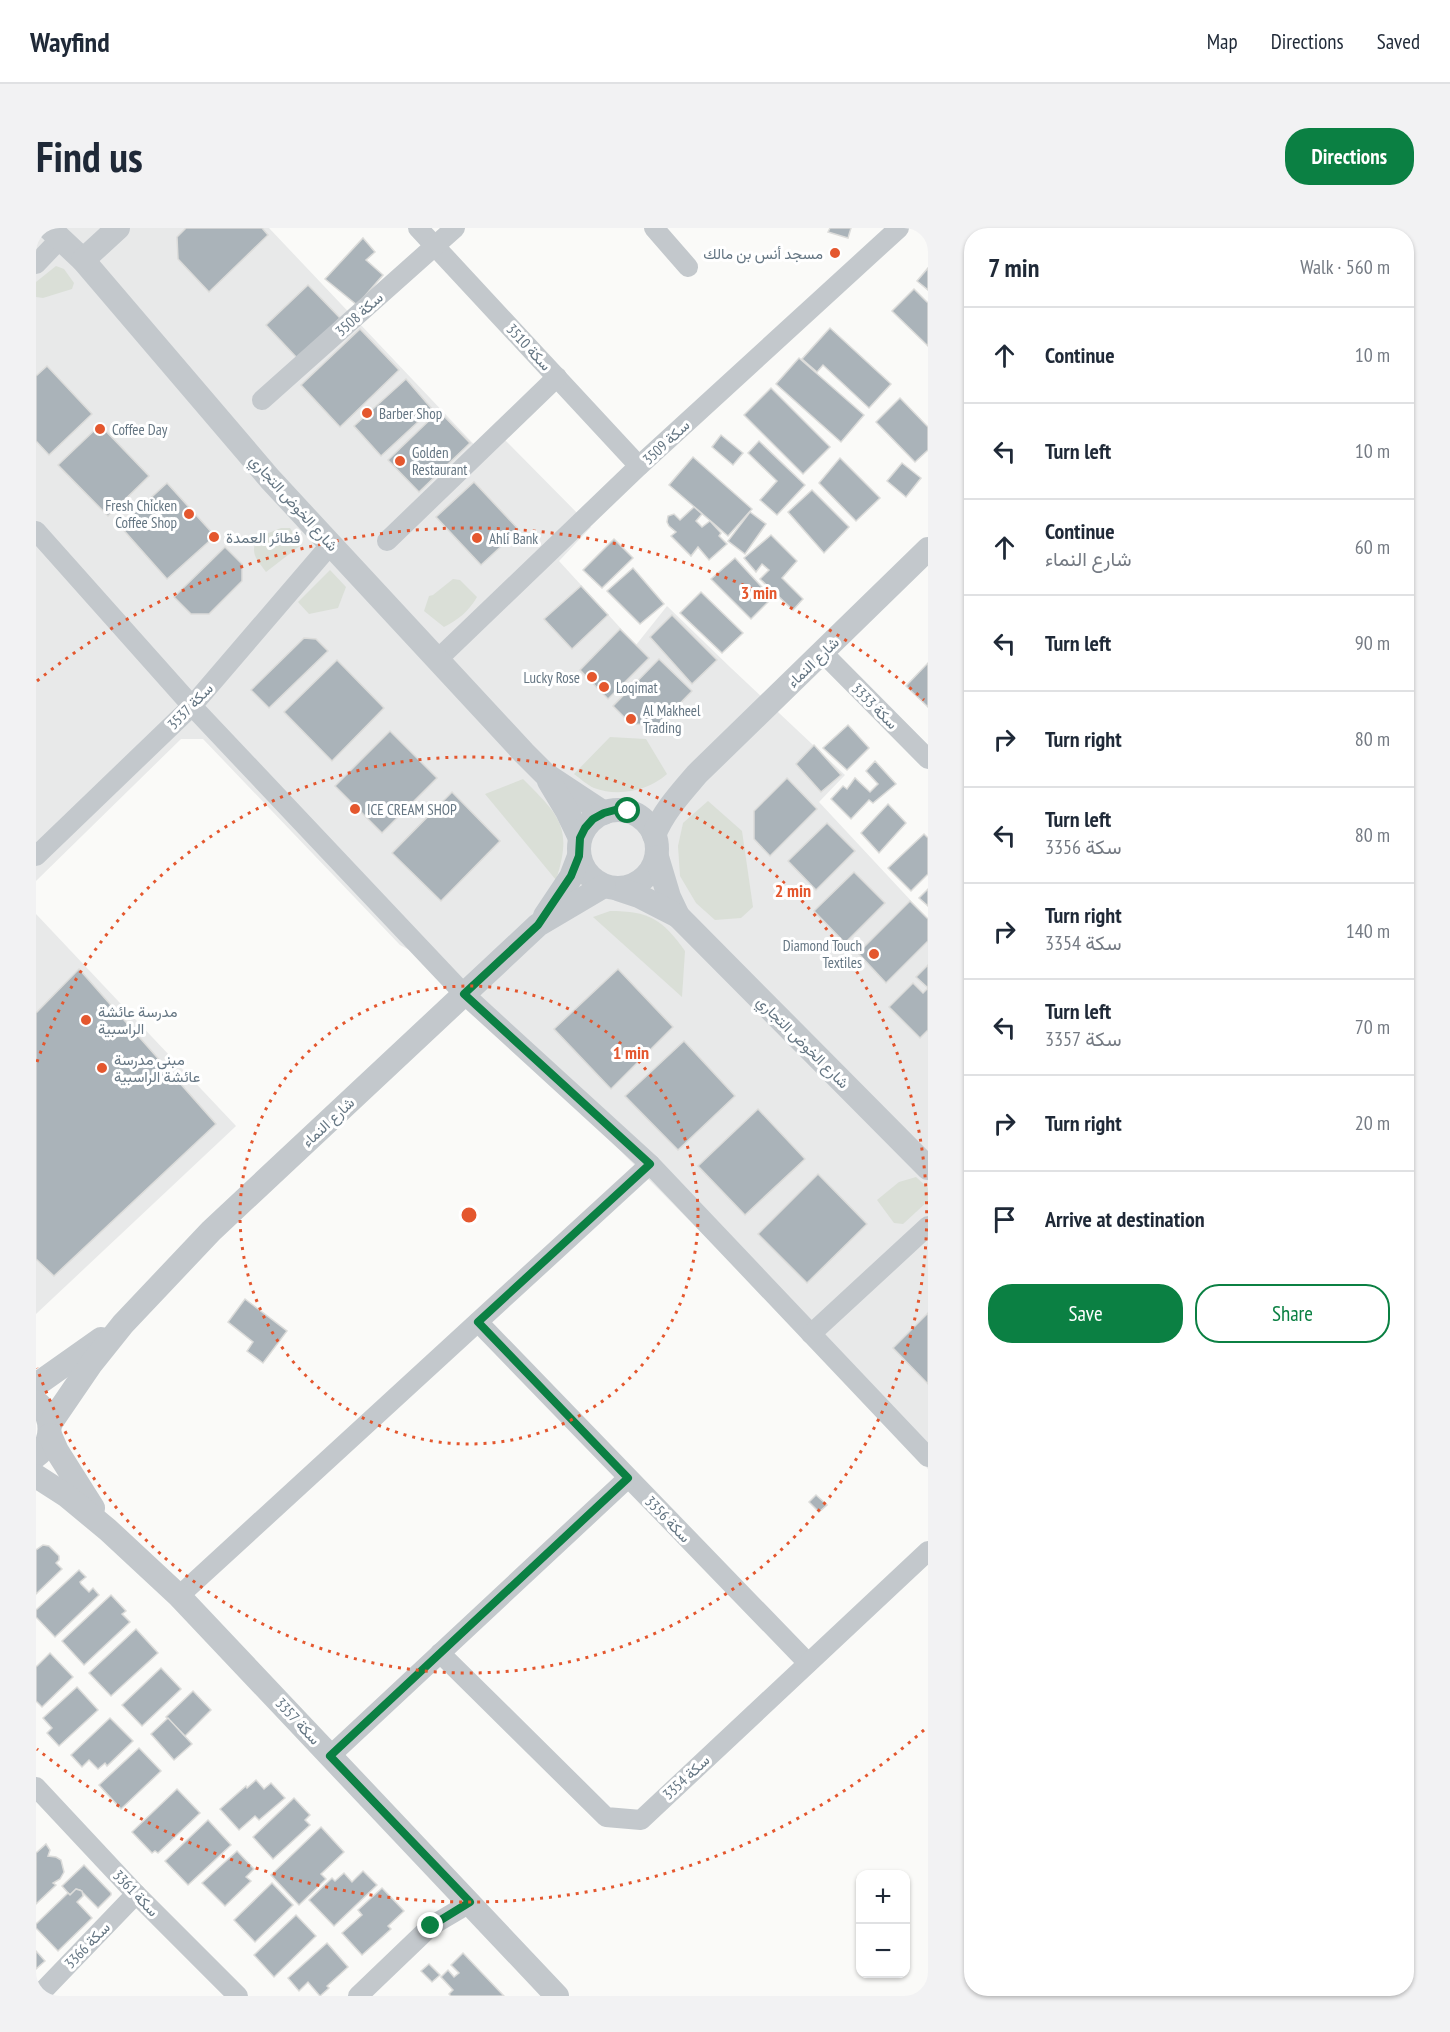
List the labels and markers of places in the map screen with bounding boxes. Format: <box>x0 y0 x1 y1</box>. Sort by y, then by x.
place label: مسجد أنس بن مالك <box>703 244 823 264</box>
marker: مسجد أنس بن مالك <box>828 246 842 260</box>
place label: Barber Shop <box>379 404 442 423</box>
marker: Barber Shop <box>360 406 374 420</box>
place label: Coffee Day <box>112 420 168 439</box>
marker: Coffee Day <box>93 422 107 436</box>
place label: Golden Restaurant <box>412 443 467 479</box>
marker: Golden Restaurant <box>393 454 407 468</box>
place label: Fresh Chicken Coffee Shop <box>105 496 177 532</box>
marker: Fresh Chicken Coffee Shop <box>182 507 196 521</box>
place label: فطائر العمدة <box>226 528 301 547</box>
place label: Ahli Bank <box>489 529 538 548</box>
marker: فطائر العمدة <box>207 530 221 544</box>
marker: Ahli Bank <box>470 531 484 545</box>
place label: Lucky Rose <box>524 668 580 687</box>
marker: Lucky Rose <box>585 670 599 684</box>
place label: Loqimat <box>616 678 658 697</box>
marker: Loqimat <box>597 680 611 694</box>
place label: Al Makheel Trading <box>643 701 701 737</box>
marker: Al Makheel Trading <box>624 712 638 726</box>
place label: ICE CREAM SHOP <box>367 800 457 819</box>
marker: ICE CREAM SHOP <box>348 802 362 816</box>
place label: Diamond Touch Textiles <box>783 936 862 972</box>
marker: Diamond Touch Textiles <box>867 947 881 961</box>
place label: مدرسة عائشة الراسبية <box>98 1002 178 1038</box>
marker: مدرسة عائشة الراسبية <box>79 1013 93 1027</box>
place label: مبنى مدرسة عائشة الراسبية <box>114 1050 200 1086</box>
marker: مبنى مدرسة عائشة الراسبية <box>95 1061 109 1075</box>
centre of rings <box>459 1205 479 1225</box>

